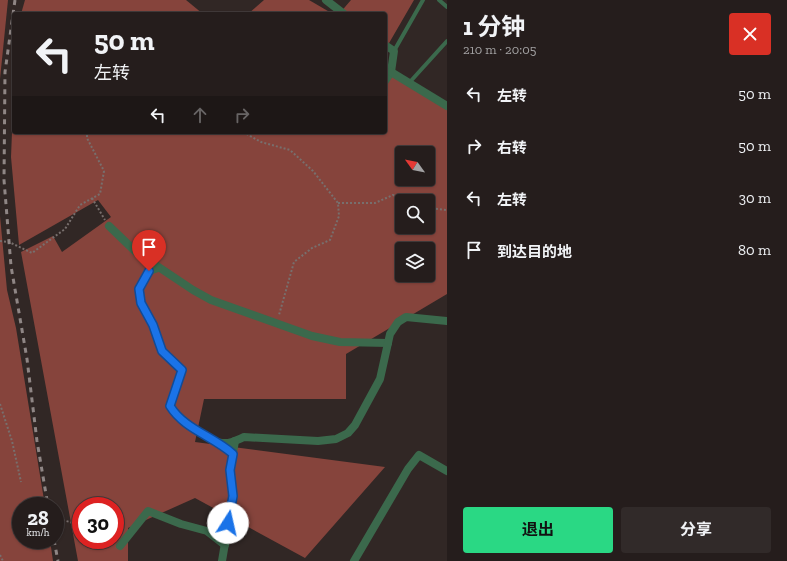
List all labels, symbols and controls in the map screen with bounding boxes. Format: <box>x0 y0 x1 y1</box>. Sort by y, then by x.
text: 1 分钟 <box>463 12 525 41</box>
button: close <box>729 13 771 55</box>
text: 50 m <box>94 24 155 57</box>
icon: left <box>28 28 80 80</box>
text: 210 m · 20:05 <box>463 42 536 57</box>
text: 左转 <box>94 62 130 84</box>
icon: left <box>463 83 485 105</box>
text: 50 m <box>738 85 771 103</box>
text: 左转 <box>497 87 527 105</box>
icon: left <box>147 104 169 126</box>
icon: ahead <box>189 104 211 126</box>
icon: right <box>231 104 253 126</box>
icon: right <box>463 135 485 157</box>
text: 50 m <box>738 137 771 155</box>
text: 右转 <box>497 139 527 157</box>
north arrow <box>395 146 435 186</box>
map controls <box>395 146 435 282</box>
icon: left <box>463 187 485 209</box>
text: 30 m <box>739 189 771 207</box>
text: 左转 <box>497 191 527 209</box>
button: search <box>395 194 435 234</box>
pin <box>132 230 166 271</box>
icon: arrive <box>138 236 160 258</box>
icon: arrive <box>463 239 485 261</box>
text: 80 m <box>738 241 771 259</box>
button: layers <box>395 242 435 282</box>
text: 到达目的地 <box>497 243 572 261</box>
speed limit sign: 30 <box>72 497 124 549</box>
position arrow <box>207 502 249 544</box>
text: 28 <box>27 506 49 530</box>
button: 退出 <box>463 507 613 553</box>
button: 分享 <box>621 507 771 553</box>
text: km/h <box>27 527 49 539</box>

